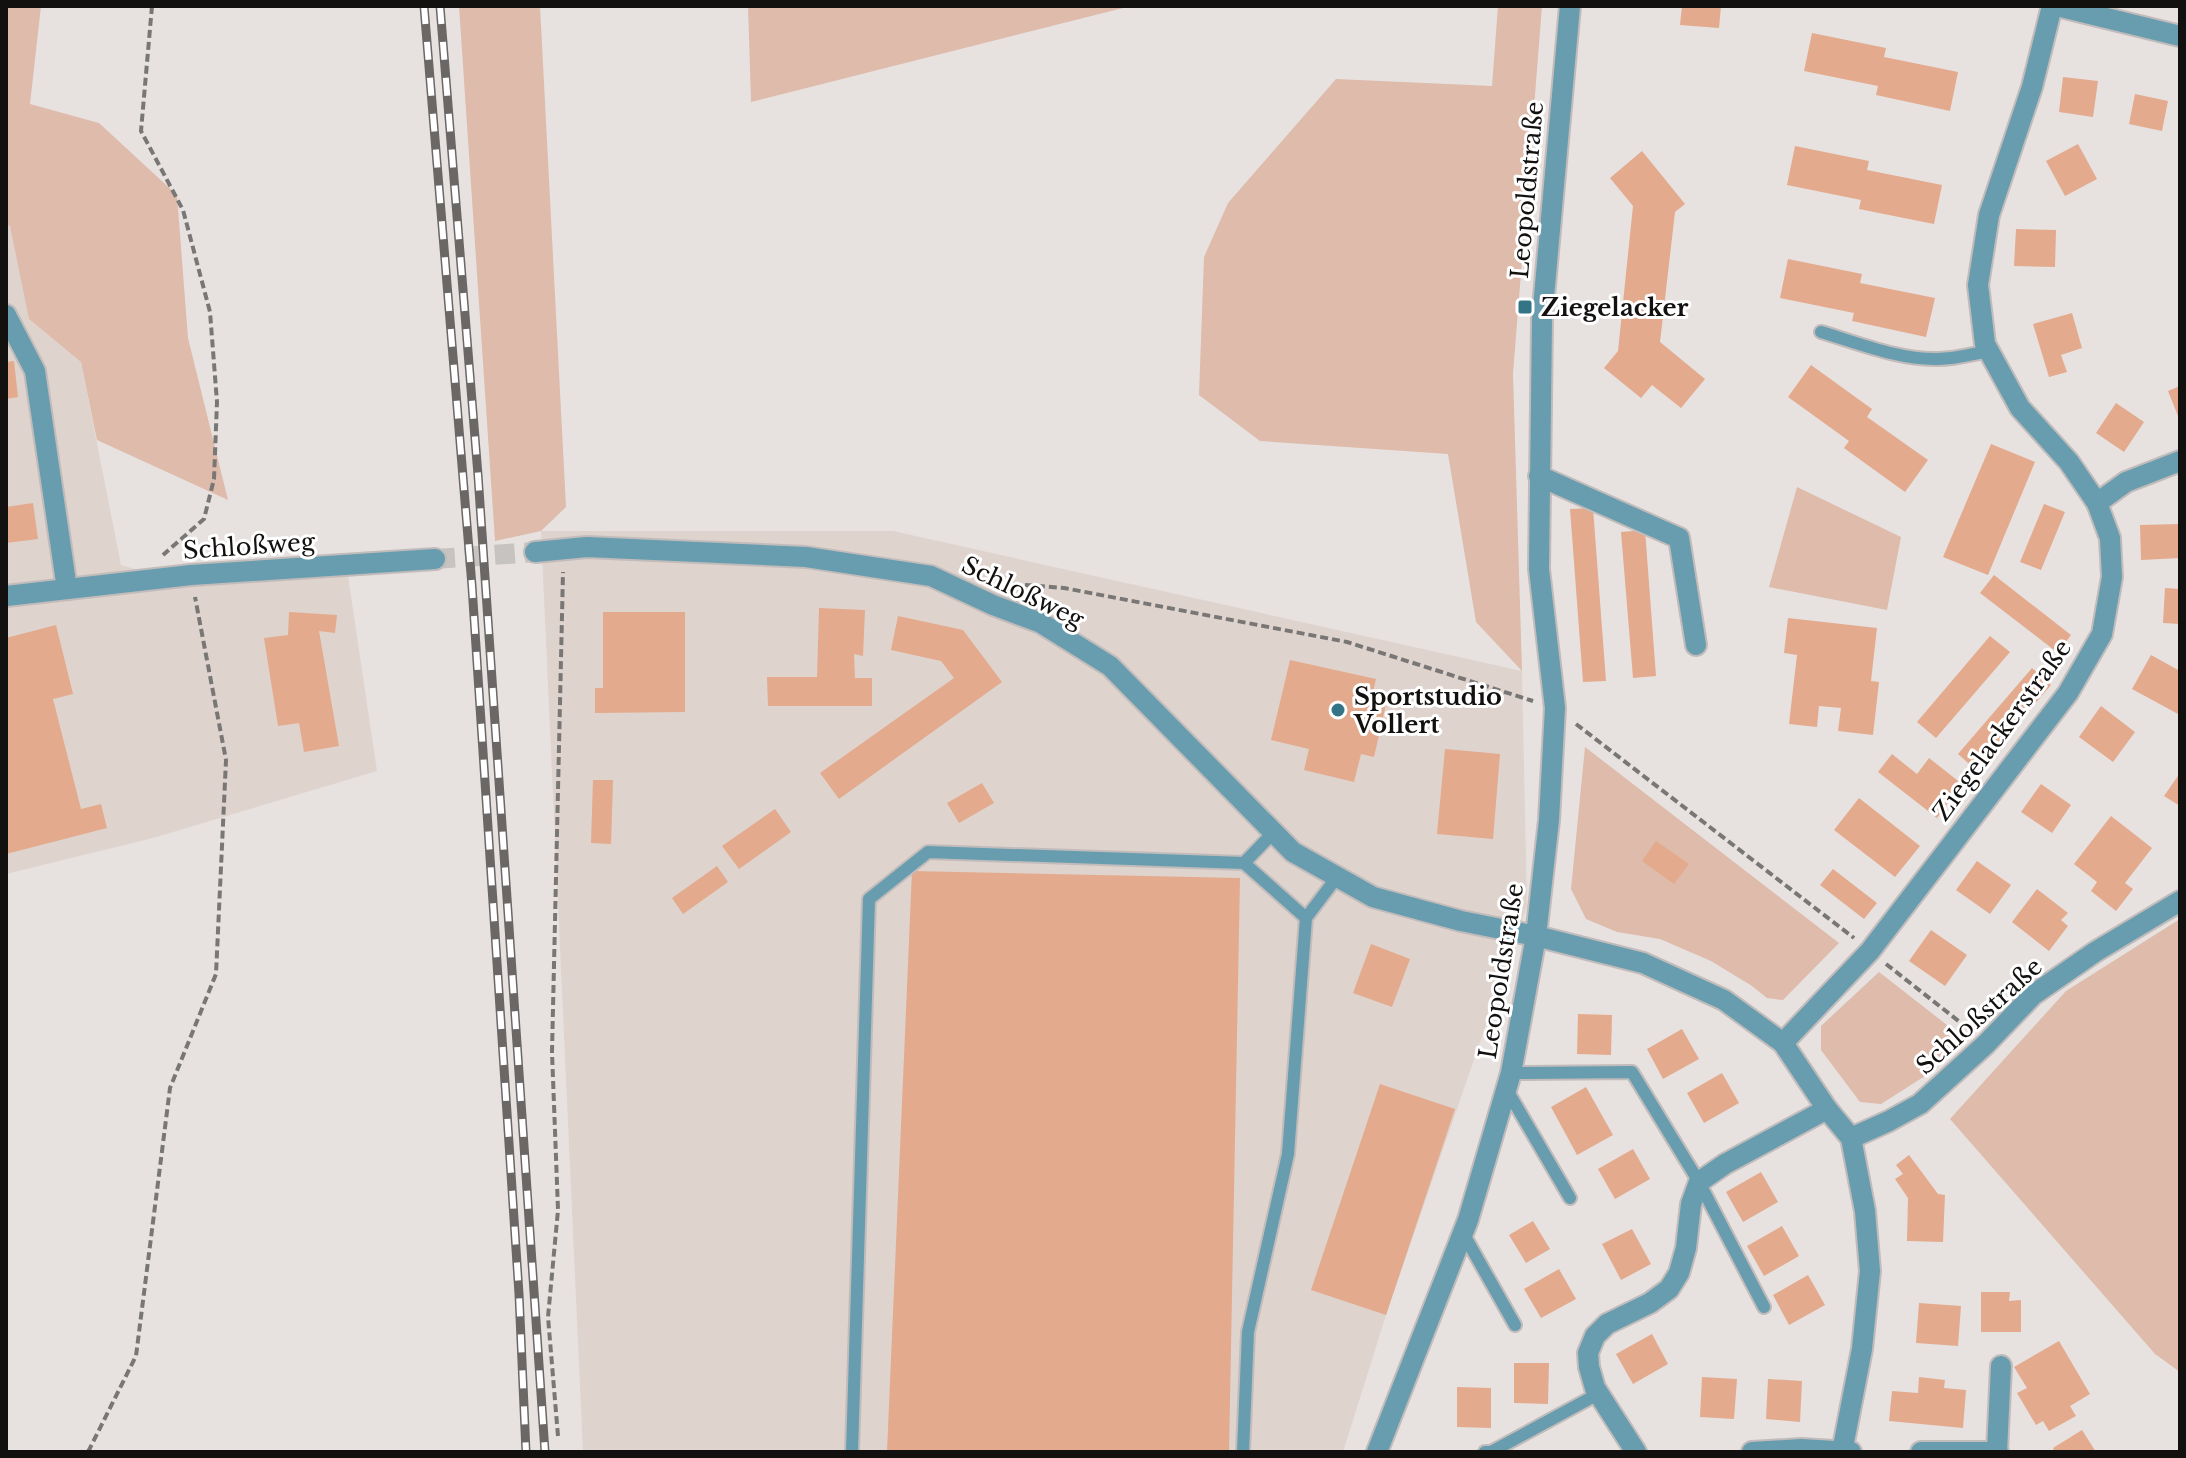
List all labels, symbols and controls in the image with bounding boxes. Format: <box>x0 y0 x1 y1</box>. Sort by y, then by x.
street label: Leopoldstraße <box>1505 100 1549 280</box>
place label: Ziegelacker <box>1541 293 1689 322</box>
marker: Ziegelacker <box>1516 298 1534 316</box>
street label: Schloßweg <box>182 527 317 565</box>
street label: Schloßweg <box>957 550 1089 634</box>
street label: Ziegelackerstraße <box>1927 634 2077 826</box>
place label: Sportstudio Vollert <box>1353 682 1502 739</box>
marker: Sportstudio Vollert <box>1329 701 1347 719</box>
street label: Leopoldstraße <box>1473 881 1529 1061</box>
street label: Schloßstraße <box>1910 952 2048 1080</box>

